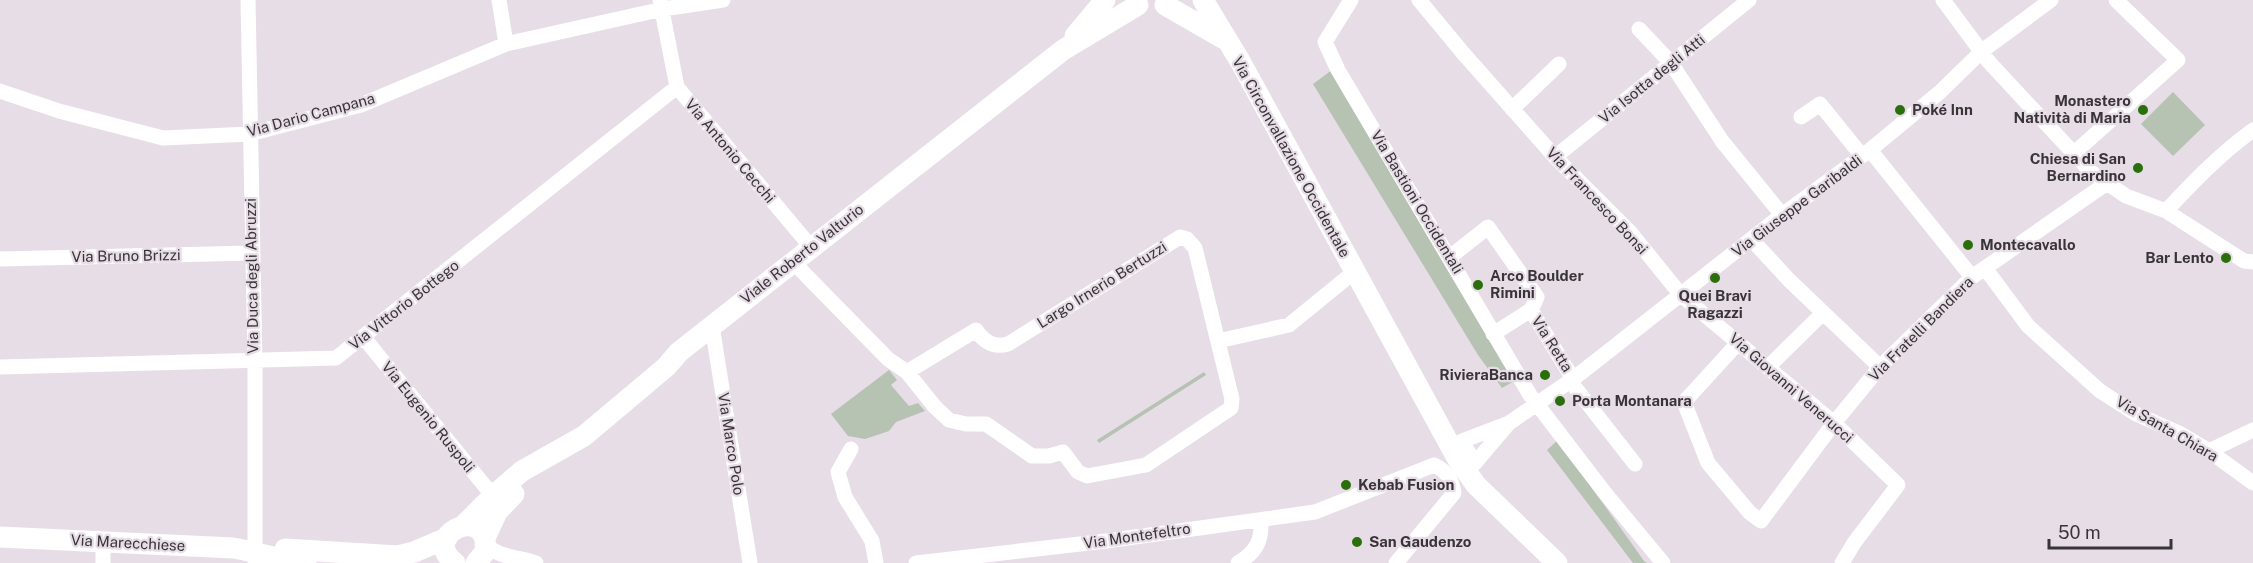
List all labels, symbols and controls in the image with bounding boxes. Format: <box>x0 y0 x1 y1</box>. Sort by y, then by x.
street label: Via Isotta degli Atti <box>1595 31 1708 127</box>
street label: Via Circonvallazione Occidentale <box>1229 53 1354 260</box>
street label: Via Dario Campana <box>245 89 377 140</box>
place label: Monastero Natività di Maria <box>2014 92 2131 126</box>
street label: Via Antonio Cecchi <box>682 95 779 206</box>
place label: Poké Inn <box>1912 101 1973 118</box>
marker: Poké Inn <box>1893 103 1907 117</box>
marker: Monastero Natività di Maria <box>2136 103 2150 117</box>
street label: Via Bastioni Occidentali <box>1368 127 1467 277</box>
street label: Via Francesco Bonsi <box>1543 144 1651 258</box>
place label: Chiesa di San Bernardino <box>2030 150 2126 184</box>
street label: Via Giuseppe Garibaldi <box>1728 151 1865 260</box>
marker: Chiesa di San Bernardino <box>2131 161 2145 175</box>
street label: Via Duca degli Abruzzi <box>242 198 261 354</box>
street label: Viale Roberto Valturio <box>737 200 867 307</box>
place label: Montecavallo <box>1980 236 2076 253</box>
street label: Largo Irnerio Bertuzzi <box>1034 238 1170 331</box>
marker: Montecavallo <box>1961 238 1975 252</box>
street label: Via Bruno Brizzi <box>71 246 181 265</box>
place label: Bar Lento <box>2145 249 2214 266</box>
marker: Bar Lento <box>2219 251 2233 265</box>
street label: Via Vittorio Bottego <box>345 256 462 353</box>
place label: Arco Boulder Rimini <box>1490 267 1584 301</box>
marker: Quei Bravi Ragazzi <box>1708 271 1722 285</box>
street label: Via Fratelli Bandiera <box>1865 273 1976 384</box>
marker: Arco Boulder Rimini <box>1471 278 1485 292</box>
place label: Quei Bravi Ragazzi <box>1679 287 1751 321</box>
street label: Via Retta <box>1529 313 1576 375</box>
street label: Via Giovanni Venerucci <box>1726 329 1857 446</box>
street label: Via Eugenio Ruspoli <box>379 358 478 475</box>
place label: RivieraBanca <box>1439 366 1533 383</box>
marker: RivieraBanca <box>1538 368 1552 382</box>
street label: Via Marco Polo <box>715 391 748 496</box>
place label: Porta Montanara <box>1572 392 1692 409</box>
street label: Via Santa Chiara <box>2113 392 2221 465</box>
marker: Porta Montanara <box>1553 394 1567 408</box>
place label: Kebab Fusion <box>1358 476 1454 493</box>
marker: Kebab Fusion <box>1339 478 1353 492</box>
scale bar <box>2049 512 2170 550</box>
street label: Via Montefeltro <box>1082 520 1192 551</box>
text: 50 m <box>2058 522 2101 543</box>
street label: Via Marecchiese <box>70 531 186 554</box>
place label: San Gaudenzo <box>1369 533 1472 550</box>
marker: San Gaudenzo <box>1350 535 1364 549</box>

